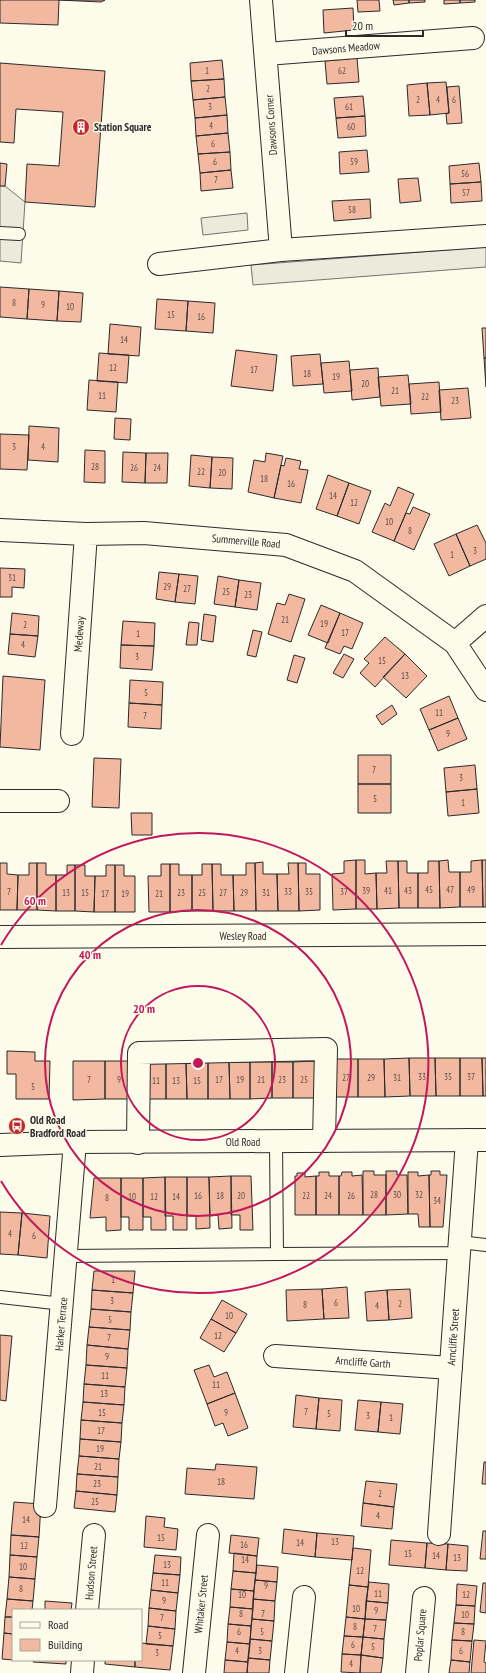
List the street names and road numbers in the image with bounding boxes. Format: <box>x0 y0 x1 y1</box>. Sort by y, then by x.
street label: Dawsons Meadow <box>312 38 381 58</box>
street label: Dawsons Corner <box>262 94 280 156</box>
street label: Summerville Road <box>211 531 281 551</box>
street label: Medeway <box>71 615 87 652</box>
street label: Wesley Road <box>219 929 267 943</box>
street label: Old Road <box>226 1135 260 1149</box>
street label: Harker Terrace <box>52 1296 70 1352</box>
street label: Arncliffe Street <box>444 1308 462 1366</box>
street label: Arncliffe Garth <box>335 1353 391 1371</box>
street label: Hudson Street <box>82 1546 100 1600</box>
street label: Whitaker Street <box>191 1574 211 1634</box>
street label: Poplar Square <box>411 1608 429 1662</box>

